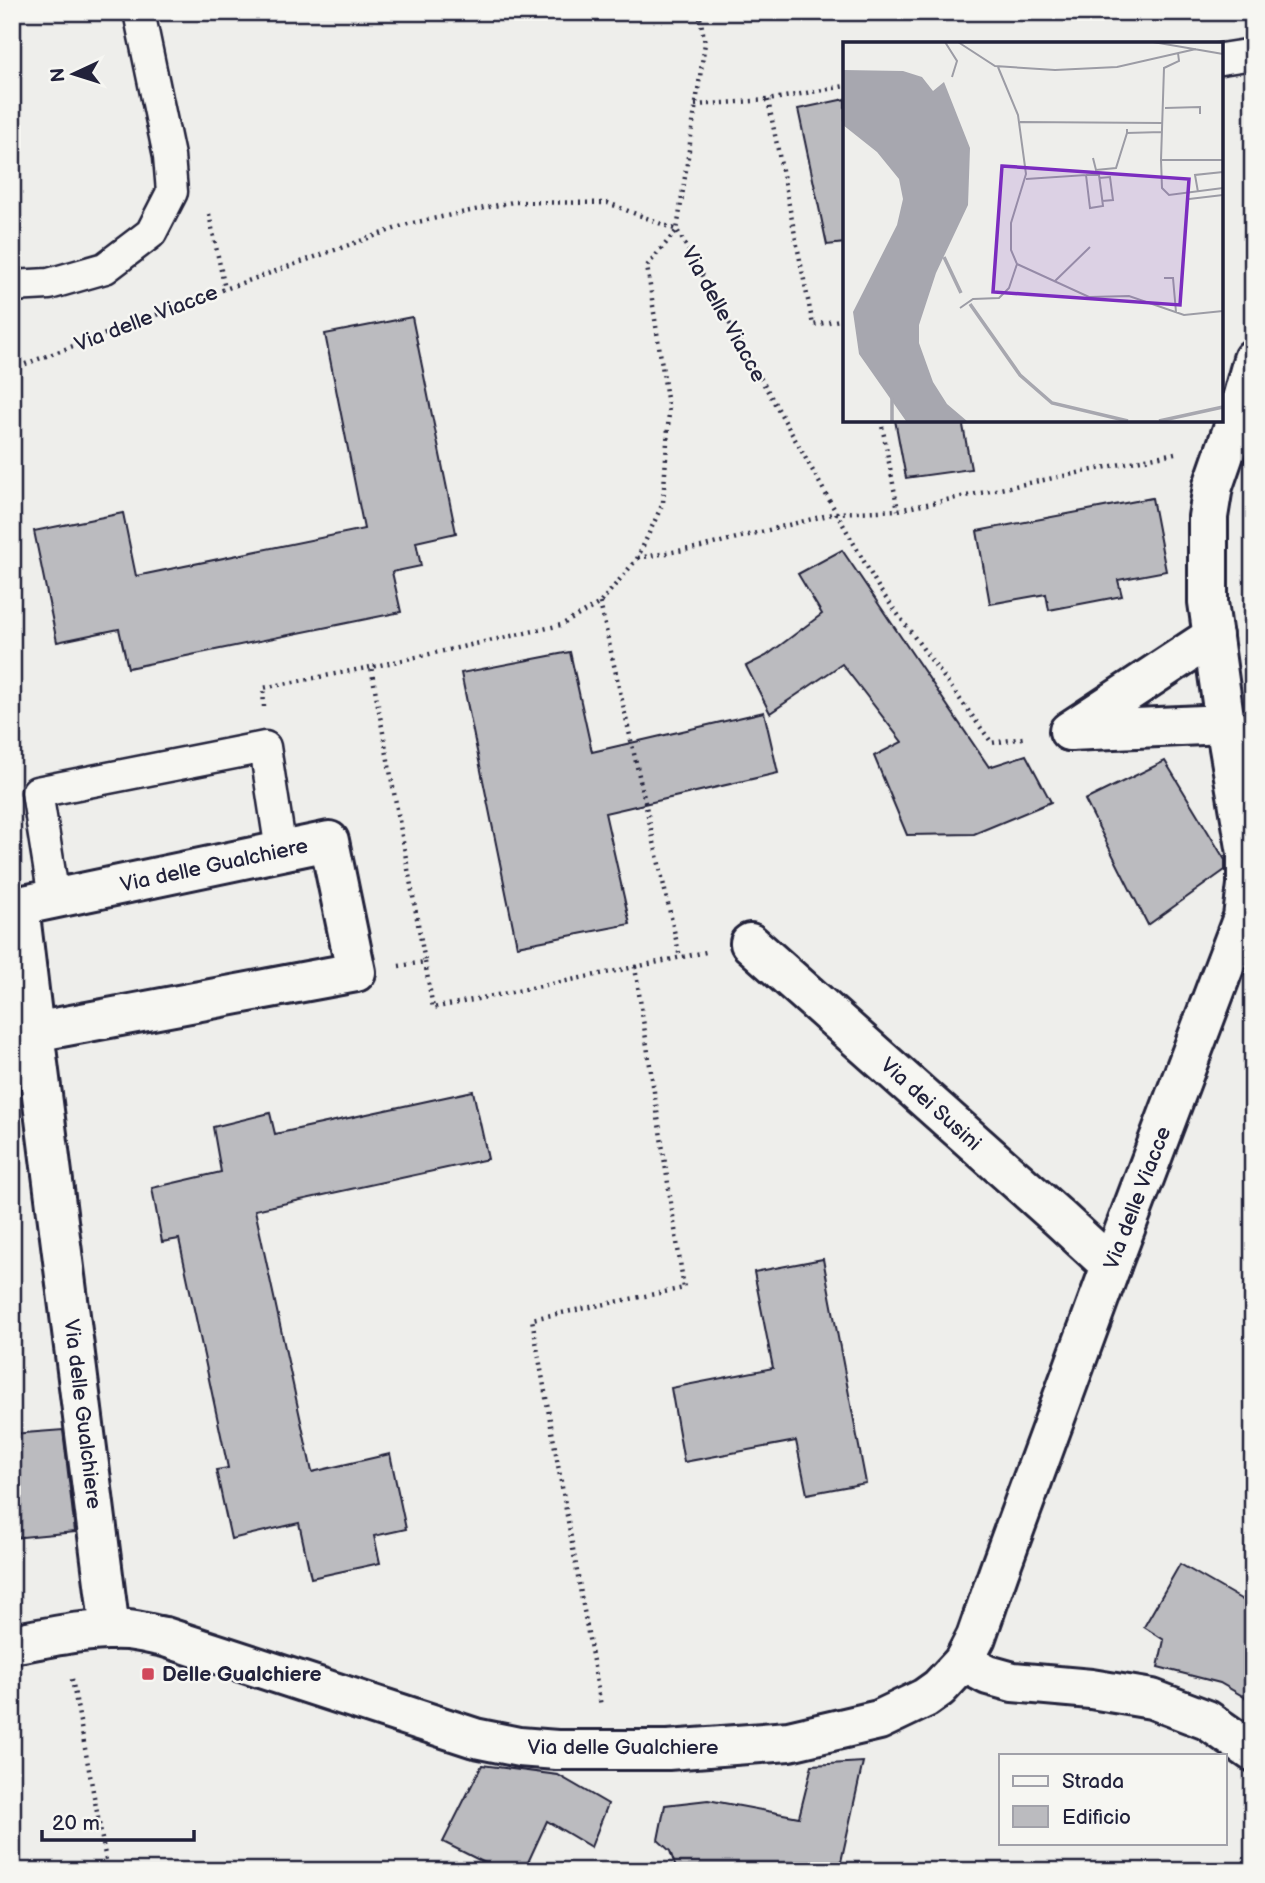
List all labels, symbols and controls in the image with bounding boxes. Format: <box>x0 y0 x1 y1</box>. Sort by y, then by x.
north arrow <box>38 38 108 108</box>
inset map <box>843 42 1223 422</box>
text: N <box>47 67 71 83</box>
street label: Via delle Viacce <box>676 242 771 386</box>
street label: Via delle Viacce <box>71 280 221 357</box>
street label: Via delle Gualchiere <box>118 833 310 898</box>
street label: Via dei Susini <box>875 1053 986 1156</box>
street label: Via delle Viacce <box>1099 1123 1176 1273</box>
street label: Via delle Gualchiere <box>58 1318 107 1510</box>
place label: Delle Gualchiere <box>162 1662 322 1687</box>
marker: Delle Gualchiere <box>140 1666 156 1682</box>
street label: Via delle Gualchiere <box>528 1735 718 1760</box>
legend <box>999 1754 1226 1844</box>
text: Strada <box>1062 1769 1124 1794</box>
scale bar <box>42 1799 194 1843</box>
text: Edificio <box>1062 1805 1131 1830</box>
text: 20 m <box>52 1811 100 1836</box>

